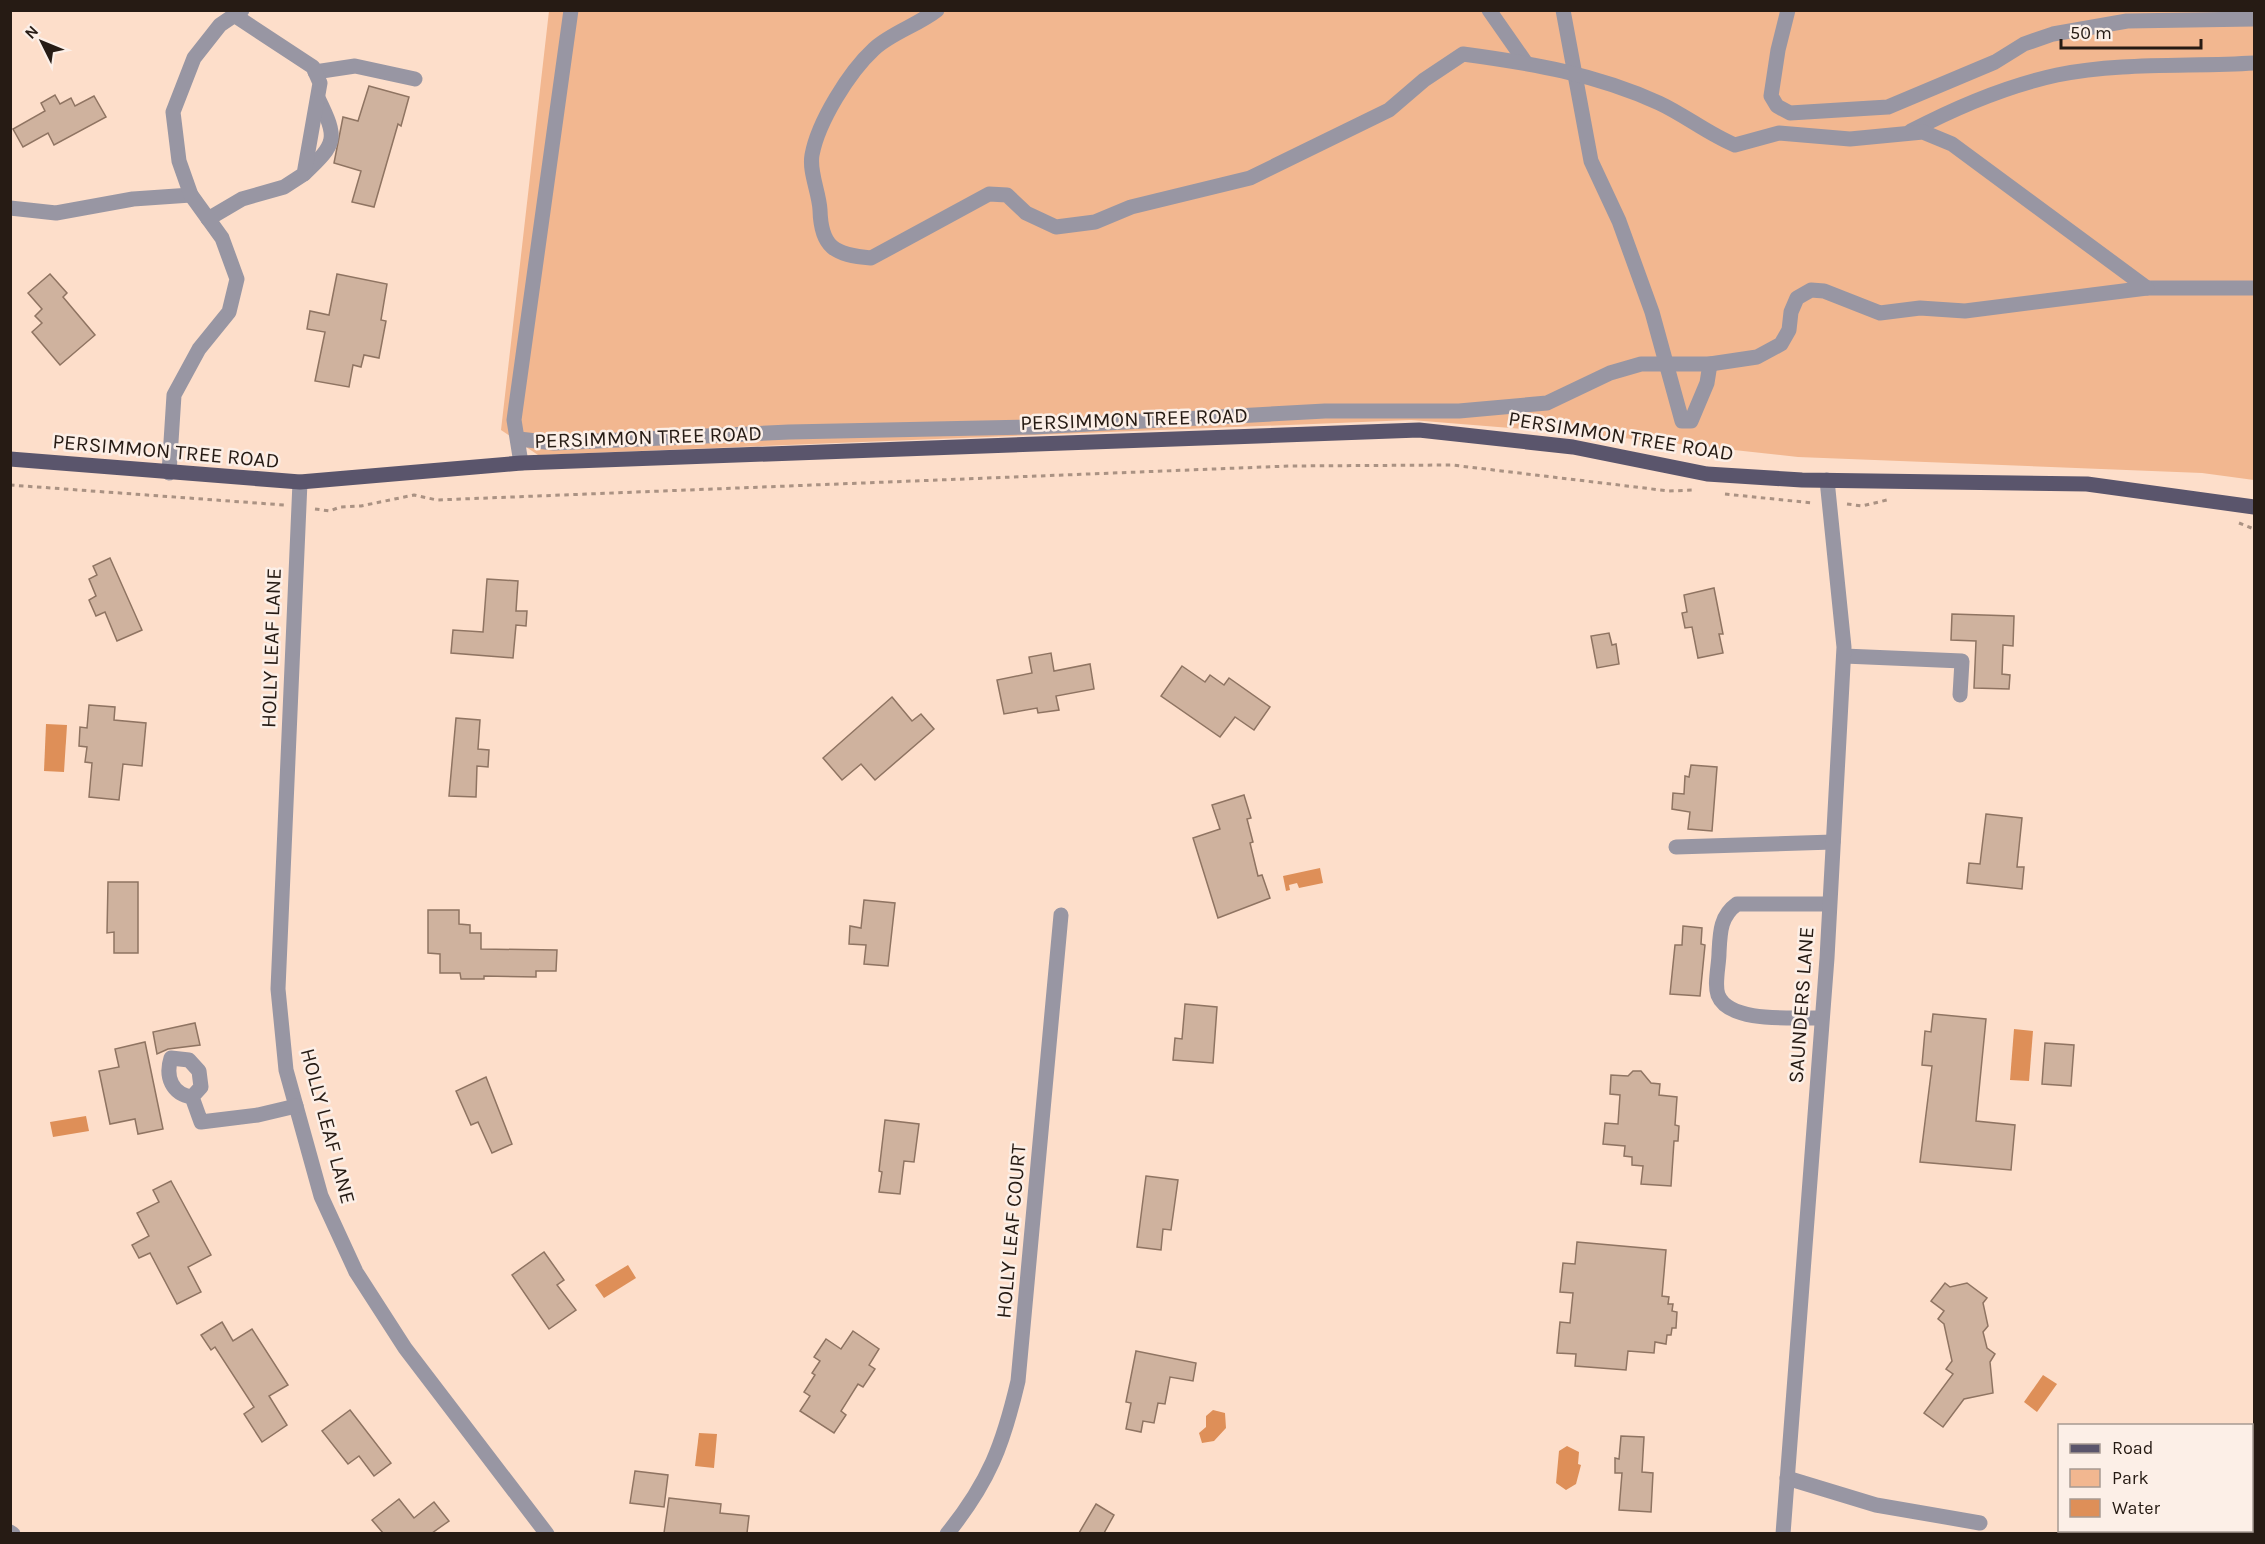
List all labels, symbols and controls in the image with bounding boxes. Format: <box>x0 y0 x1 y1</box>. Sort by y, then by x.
north arrow <box>12 12 72 72</box>
scale bar <box>2061 12 2200 50</box>
text: N <box>21 21 42 43</box>
text: 50 m <box>2070 22 2112 44</box>
street label: PERSIMMON TREE ROAD <box>1020 403 1248 435</box>
street label: PERSIMMON TREE ROAD <box>1507 406 1735 466</box>
street label: PERSIMMON TREE ROAD <box>534 421 762 453</box>
street label: PERSIMMON TREE ROAD <box>52 429 280 473</box>
street label: HOLLY LEAF LANE <box>256 568 286 728</box>
street label: SAUNDERS LANE <box>1784 926 1818 1084</box>
street label: HOLLY LEAF LANE <box>296 1046 360 1206</box>
street label: HOLLY LEAF COURT <box>991 1142 1031 1319</box>
legend <box>2058 1424 2253 1532</box>
text: Road <box>2112 1437 2153 1459</box>
text: Park <box>2112 1467 2149 1489</box>
text: Water <box>2112 1497 2160 1519</box>

